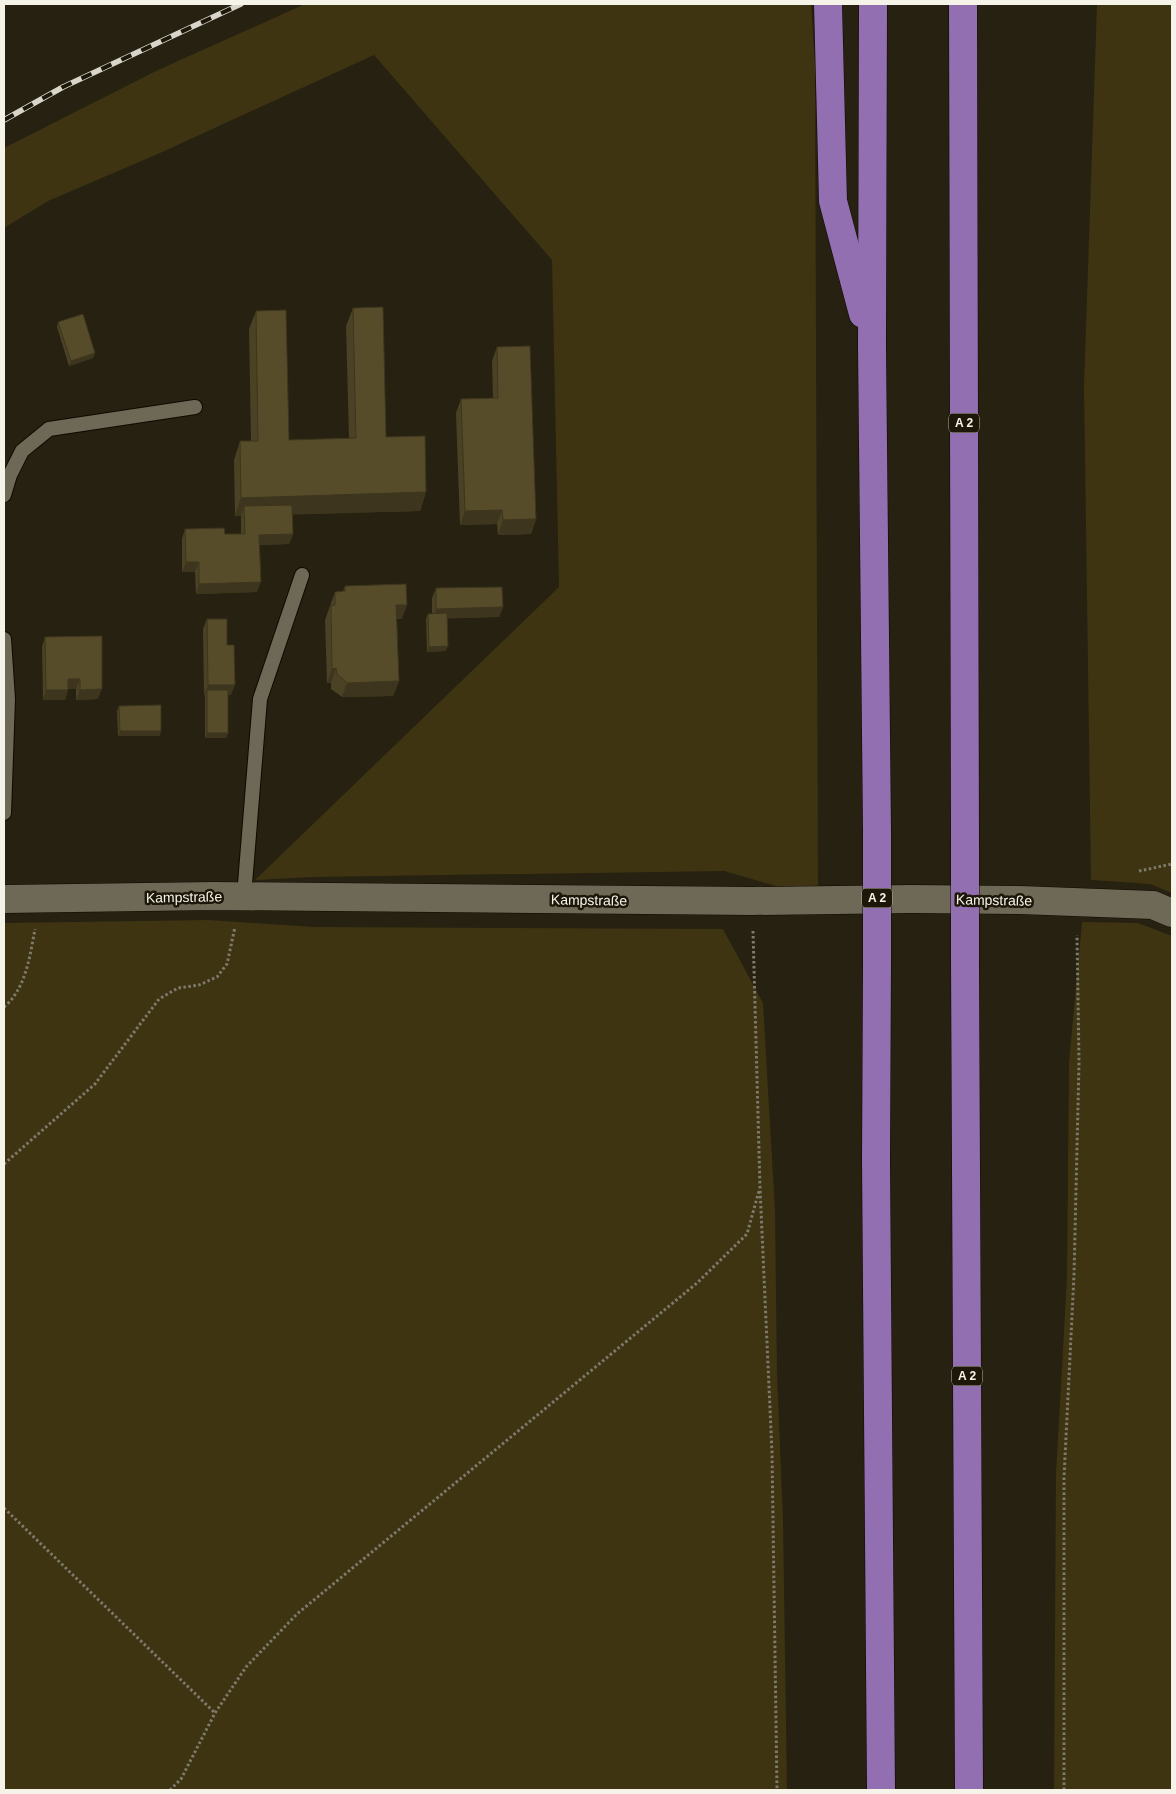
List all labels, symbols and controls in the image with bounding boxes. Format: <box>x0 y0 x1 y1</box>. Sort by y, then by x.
road number: A 2 <box>949 413 979 432</box>
street label: Kampstraße <box>146 888 222 906</box>
road number: A 2 <box>862 888 892 908</box>
street label: Kampstraße <box>551 891 627 909</box>
street label: Kampstraße <box>956 891 1032 909</box>
road number: A 2 <box>952 1366 982 1385</box>

